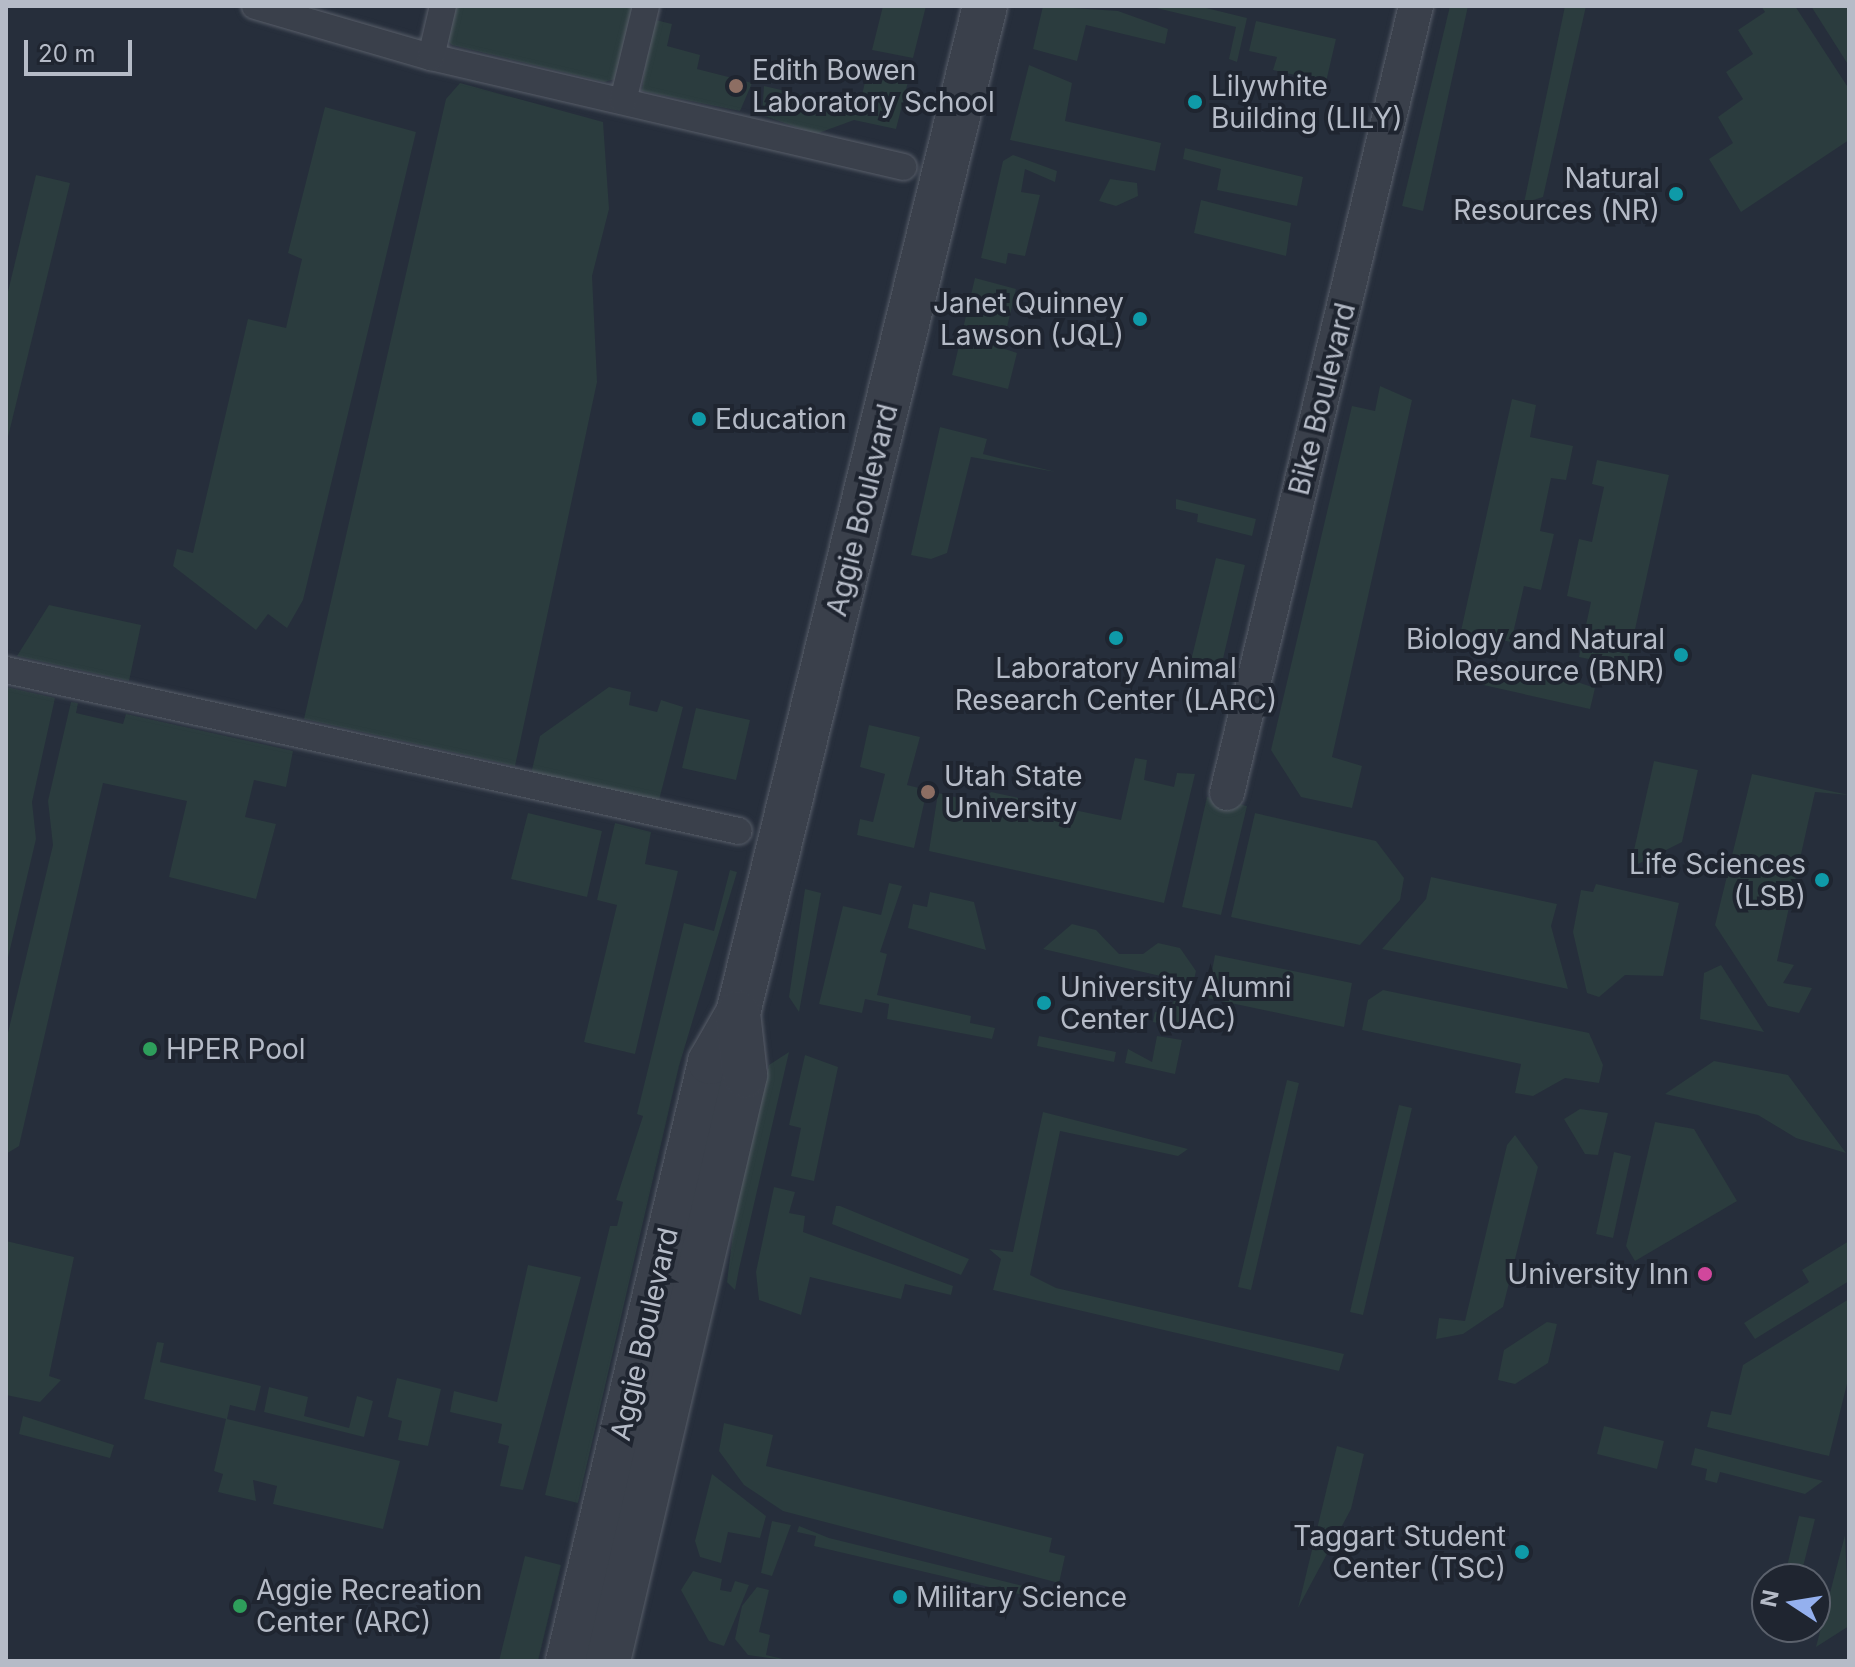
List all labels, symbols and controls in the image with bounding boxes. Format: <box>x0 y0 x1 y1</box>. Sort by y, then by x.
scale bar <box>28 24 136 74</box>
text: 20 m <box>38 39 96 68</box>
place label: Edith Bowen Laboratory School <box>752 53 995 119</box>
place label: Lilywhite Building (LILY) <box>1211 69 1403 135</box>
marker: Edith Bowen Laboratory School <box>727 77 745 95</box>
marker: Lilywhite Building (LILY) <box>1186 93 1204 111</box>
place label: Natural Resources (NR) <box>1453 161 1660 227</box>
marker: Natural Resources (NR) <box>1667 185 1685 203</box>
place label: Janet Quinney Lawson (JQL) <box>933 286 1124 352</box>
street label: Bike Boulevard <box>1282 299 1362 499</box>
marker: Janet Quinney Lawson (JQL) <box>1131 310 1149 328</box>
street label: Aggie Boulevard <box>819 400 905 620</box>
place label: Education <box>715 402 847 436</box>
marker: Education <box>690 410 708 428</box>
place label: Biology and Natural Resource (BNR) <box>1406 622 1665 688</box>
marker: Laboratory Animal Research Center (LARC) <box>1107 629 1125 647</box>
marker: Biology and Natural Resource (BNR) <box>1672 646 1690 664</box>
place label: Laboratory Animal Research Center (LARC) <box>955 651 1277 717</box>
place label: Utah State University <box>944 759 1082 825</box>
marker: Utah State University <box>919 783 937 801</box>
place label: Life Sciences (LSB) <box>1629 847 1806 913</box>
marker: Life Sciences (LSB) <box>1813 871 1831 889</box>
place label: University Alumni Center (UAC) <box>1060 970 1292 1036</box>
marker: University Alumni Center (UAC) <box>1035 994 1053 1012</box>
place label: HPER Pool <box>166 1032 306 1066</box>
marker: HPER Pool <box>141 1040 159 1058</box>
street label: Aggie Boulevard <box>603 1224 685 1444</box>
place label: University Inn <box>1507 1257 1689 1291</box>
marker: University Inn <box>1696 1265 1714 1283</box>
place label: Taggart Student Center (TSC) <box>1293 1519 1506 1585</box>
marker: Taggart Student Center (TSC) <box>1513 1543 1531 1561</box>
north arrow <box>1751 1563 1831 1643</box>
place label: Aggie Recreation Center (ARC) <box>256 1573 482 1639</box>
place label: Military Science <box>916 1580 1127 1614</box>
marker: Military Science <box>891 1588 909 1606</box>
text: N <box>1755 1588 1784 1609</box>
marker: Aggie Recreation Center (ARC) <box>231 1597 249 1615</box>

